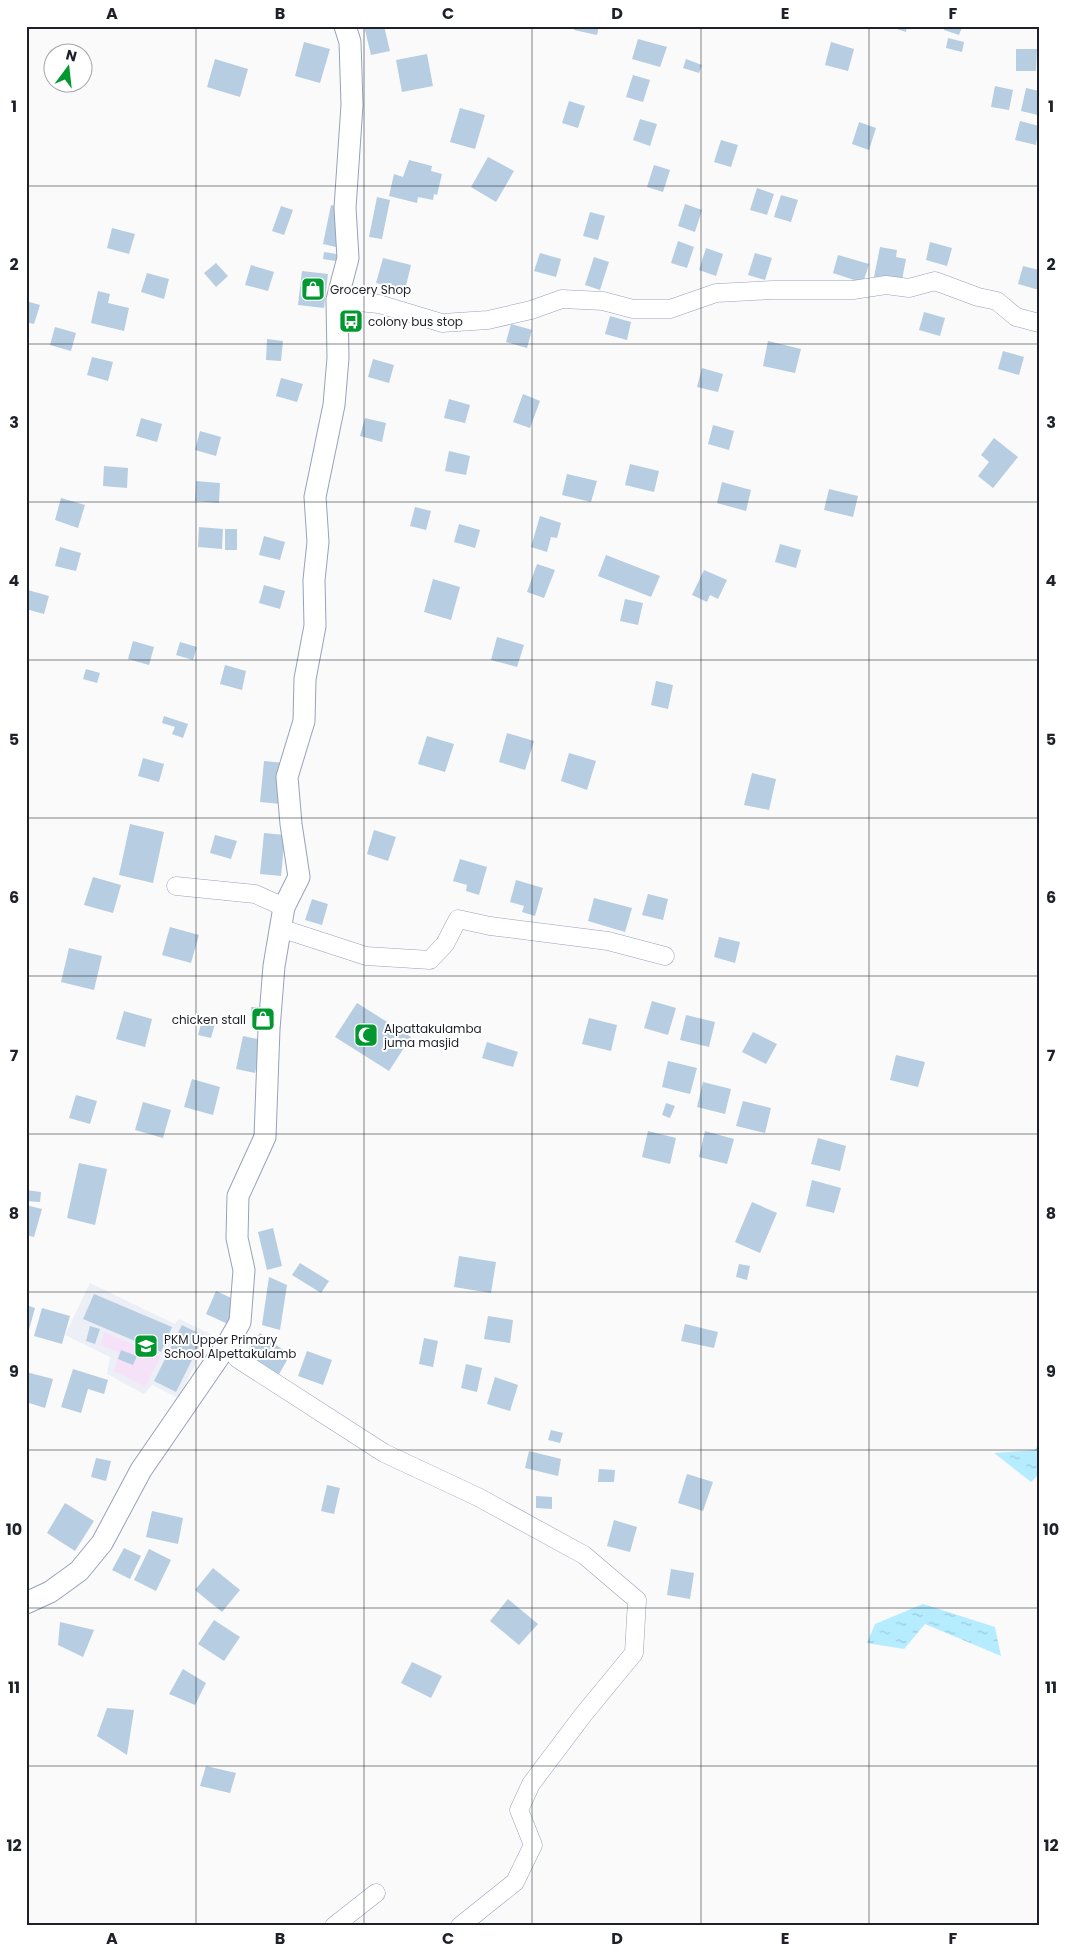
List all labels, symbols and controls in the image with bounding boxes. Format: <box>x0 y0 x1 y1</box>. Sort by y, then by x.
text: A <box>106 2 118 25</box>
text: B <box>275 2 285 25</box>
text: C <box>442 2 454 25</box>
text: D <box>611 2 623 25</box>
text: E <box>781 2 789 25</box>
text: F <box>949 2 958 25</box>
north arrow <box>42 42 92 92</box>
text: N <box>64 44 79 66</box>
text: 1 <box>11 95 17 118</box>
text: 1 <box>1048 95 1054 118</box>
text: 2 <box>9 253 19 276</box>
text: 2 <box>1046 253 1056 276</box>
shop icon: Grocery Shop <box>300 276 326 302</box>
place label: Grocery Shop <box>330 281 411 298</box>
bus stop icon: colony bus stop <box>338 308 364 334</box>
place label: colony bus stop <box>368 313 463 330</box>
text: 3 <box>9 411 19 434</box>
text: 3 <box>1046 411 1056 434</box>
text: 4 <box>9 569 20 592</box>
text: 4 <box>1046 569 1057 592</box>
text: 5 <box>9 728 19 751</box>
text: 5 <box>1046 728 1056 751</box>
text: 6 <box>9 886 19 909</box>
text: 6 <box>1046 886 1056 909</box>
shop icon: chicken stall <box>250 1006 276 1032</box>
place label: chicken stall <box>172 1011 246 1028</box>
place label: Alpattakulamba juma masjid <box>383 1020 482 1051</box>
mosque icon: Alpattakulamba juma masjid <box>353 1022 379 1048</box>
text: 7 <box>10 1044 19 1067</box>
text: 7 <box>1047 1044 1056 1067</box>
text: 8 <box>9 1202 19 1225</box>
text: 8 <box>1046 1202 1056 1225</box>
place label: PKM Upper Primary School Alpettakulamb <box>164 1331 296 1362</box>
school or university icon: PKM Upper Primary School Alpettakulamb <box>133 1333 159 1359</box>
text: 9 <box>9 1360 19 1383</box>
text: 9 <box>1046 1360 1056 1383</box>
text: 10 <box>6 1518 22 1541</box>
text: 10 <box>1043 1518 1059 1541</box>
text: 11 <box>8 1676 20 1699</box>
text: 11 <box>1045 1676 1057 1699</box>
text: 12 <box>6 1834 22 1857</box>
text: 12 <box>1043 1834 1059 1857</box>
text: A <box>106 1927 118 1950</box>
text: B <box>275 1927 285 1950</box>
text: C <box>442 1927 454 1950</box>
text: D <box>611 1927 623 1950</box>
text: E <box>781 1927 789 1950</box>
text: F <box>949 1927 958 1950</box>

